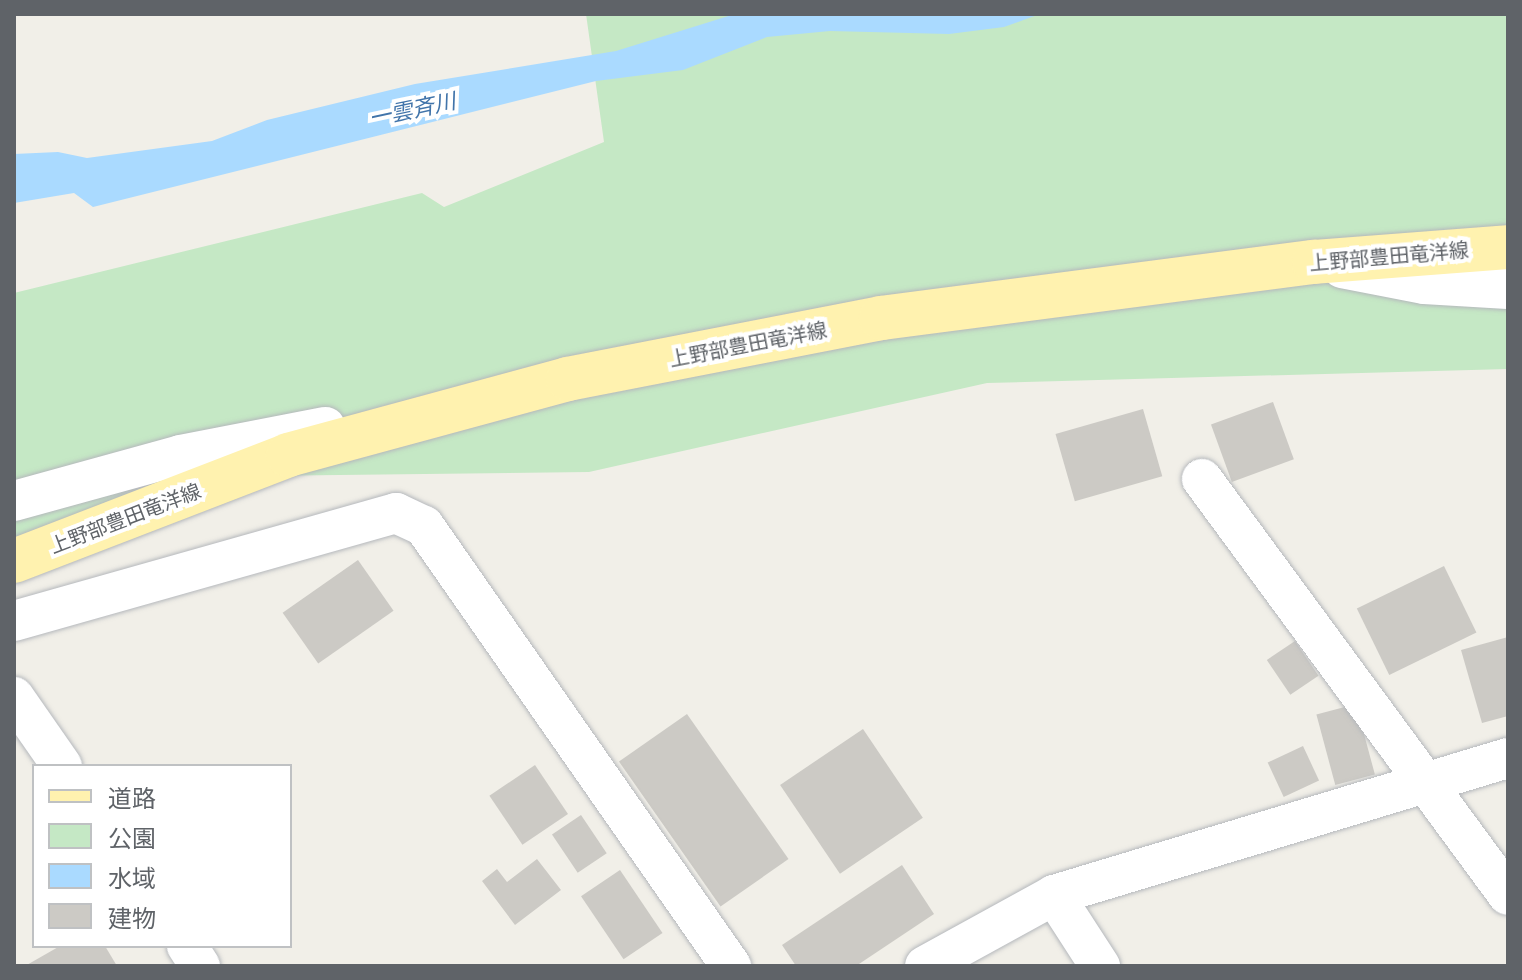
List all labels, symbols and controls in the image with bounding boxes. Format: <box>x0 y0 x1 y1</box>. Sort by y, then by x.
water label: 一雲斉川 <box>366 87 458 131</box>
street label: 上野部豊田竜洋線 <box>1308 237 1470 275</box>
street label: 上野部豊田竜洋線 <box>667 317 829 371</box>
street label: 上野部豊田竜洋線 <box>46 478 204 558</box>
legend <box>32 764 292 948</box>
text: 道路 <box>108 783 156 812</box>
text: 公園 <box>108 823 156 852</box>
text: 水域 <box>108 863 156 892</box>
text: 建物 <box>108 903 156 932</box>

